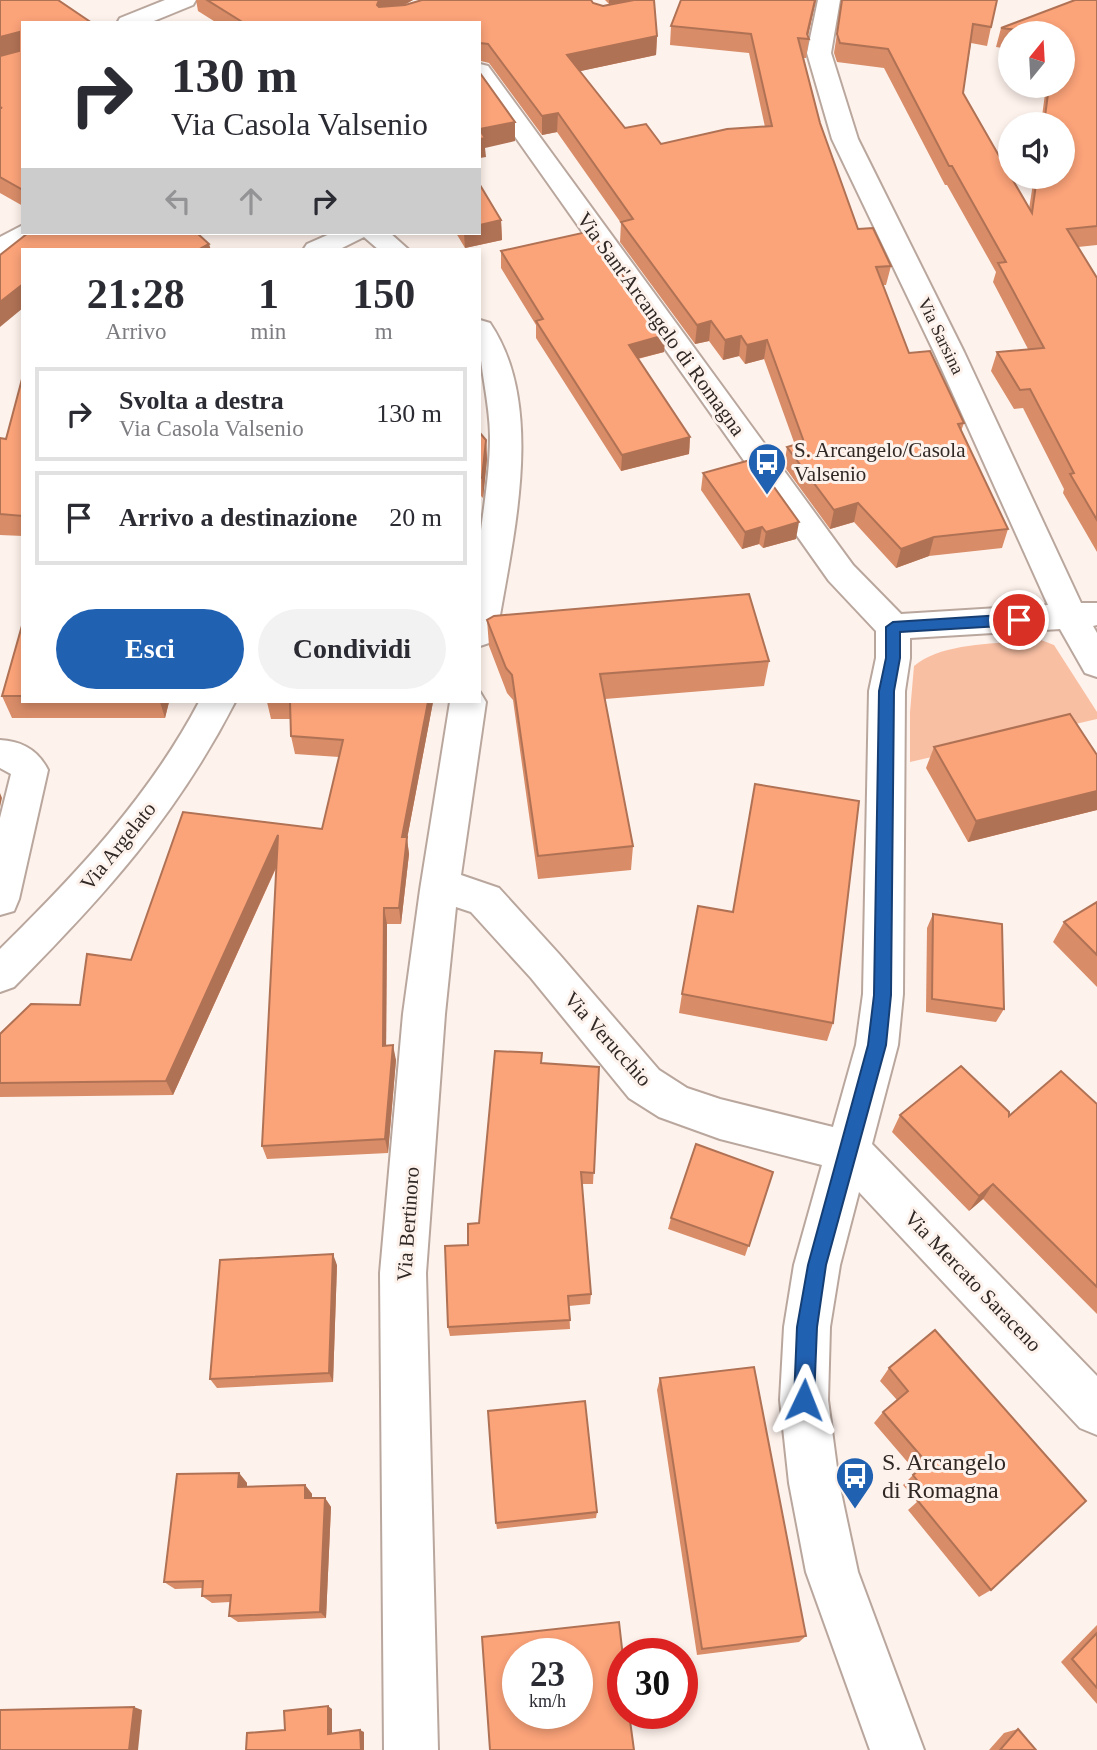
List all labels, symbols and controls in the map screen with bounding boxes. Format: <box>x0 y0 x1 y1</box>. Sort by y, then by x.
north arrow <box>998 21 1074 98</box>
map controls <box>998 21 1075 189</box>
text: 130 m <box>171 48 298 103</box>
icon: right <box>56 49 147 140</box>
text: Via Casola Valsenio <box>171 106 428 142</box>
button: sound <box>998 112 1075 189</box>
icon: left <box>159 182 197 220</box>
icon: ahead <box>232 182 270 220</box>
icon: right <box>305 182 343 220</box>
street label: Via Sant'Arcangelo di Romagna <box>572 208 751 441</box>
text: 21:28 <box>87 271 185 317</box>
text: 1 <box>258 271 279 317</box>
text: 150 <box>352 271 415 317</box>
street label: Via Sarsina <box>914 295 968 377</box>
text: Arrivo <box>105 319 166 344</box>
text: min <box>251 319 286 344</box>
text: m <box>375 319 393 344</box>
text: Svolta a destra <box>119 386 284 415</box>
icon: right <box>60 395 98 433</box>
text: 130 m <box>376 399 442 428</box>
text: Via Casola Valsenio <box>119 416 304 441</box>
place label: S. Arcangelo/Casola Valsenio <box>794 438 966 486</box>
bus stop icon: S. Arcangelo/Casola Valsenio <box>746 441 788 496</box>
icon: arrive <box>60 499 98 537</box>
text: Arrivo a destinazione <box>119 503 357 532</box>
text: 20 m <box>389 503 442 532</box>
pin <box>989 590 1049 650</box>
icon: arrive <box>1000 601 1038 639</box>
button: Esci <box>56 609 244 689</box>
button: Condividi <box>258 609 446 689</box>
street label: Via Argelato <box>75 797 161 895</box>
street label: Via Verucchio <box>559 987 657 1091</box>
street label: Via Bertinoro <box>392 1166 424 1282</box>
street label: Via Mercato Saraceno <box>900 1206 1046 1356</box>
position arrow <box>767 1363 841 1437</box>
place label: S. Arcangelo di Romagna <box>882 1449 1006 1503</box>
bus stop icon: S. Arcangelo di Romagna <box>834 1455 876 1510</box>
speed limit sign: 30 <box>607 1638 698 1729</box>
text: 23 <box>530 1655 565 1694</box>
text: km/h <box>529 1691 566 1711</box>

